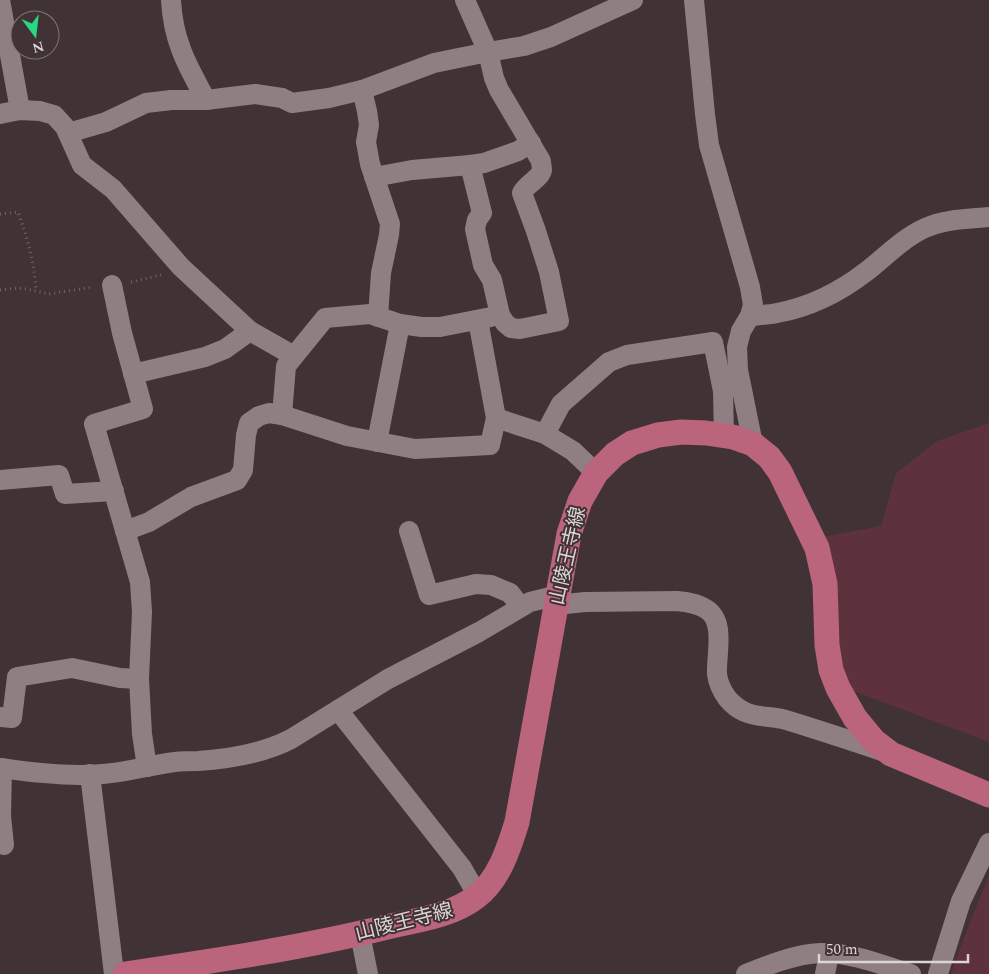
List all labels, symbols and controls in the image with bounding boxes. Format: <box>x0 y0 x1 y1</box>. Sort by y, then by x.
north arrow <box>10 10 60 60</box>
text: N <box>30 35 46 59</box>
street label: 山陵王寺線 <box>542 504 594 608</box>
street label: 山陵王寺線 <box>352 895 456 949</box>
scale bar <box>819 932 968 964</box>
text: 50 m <box>826 938 858 961</box>

